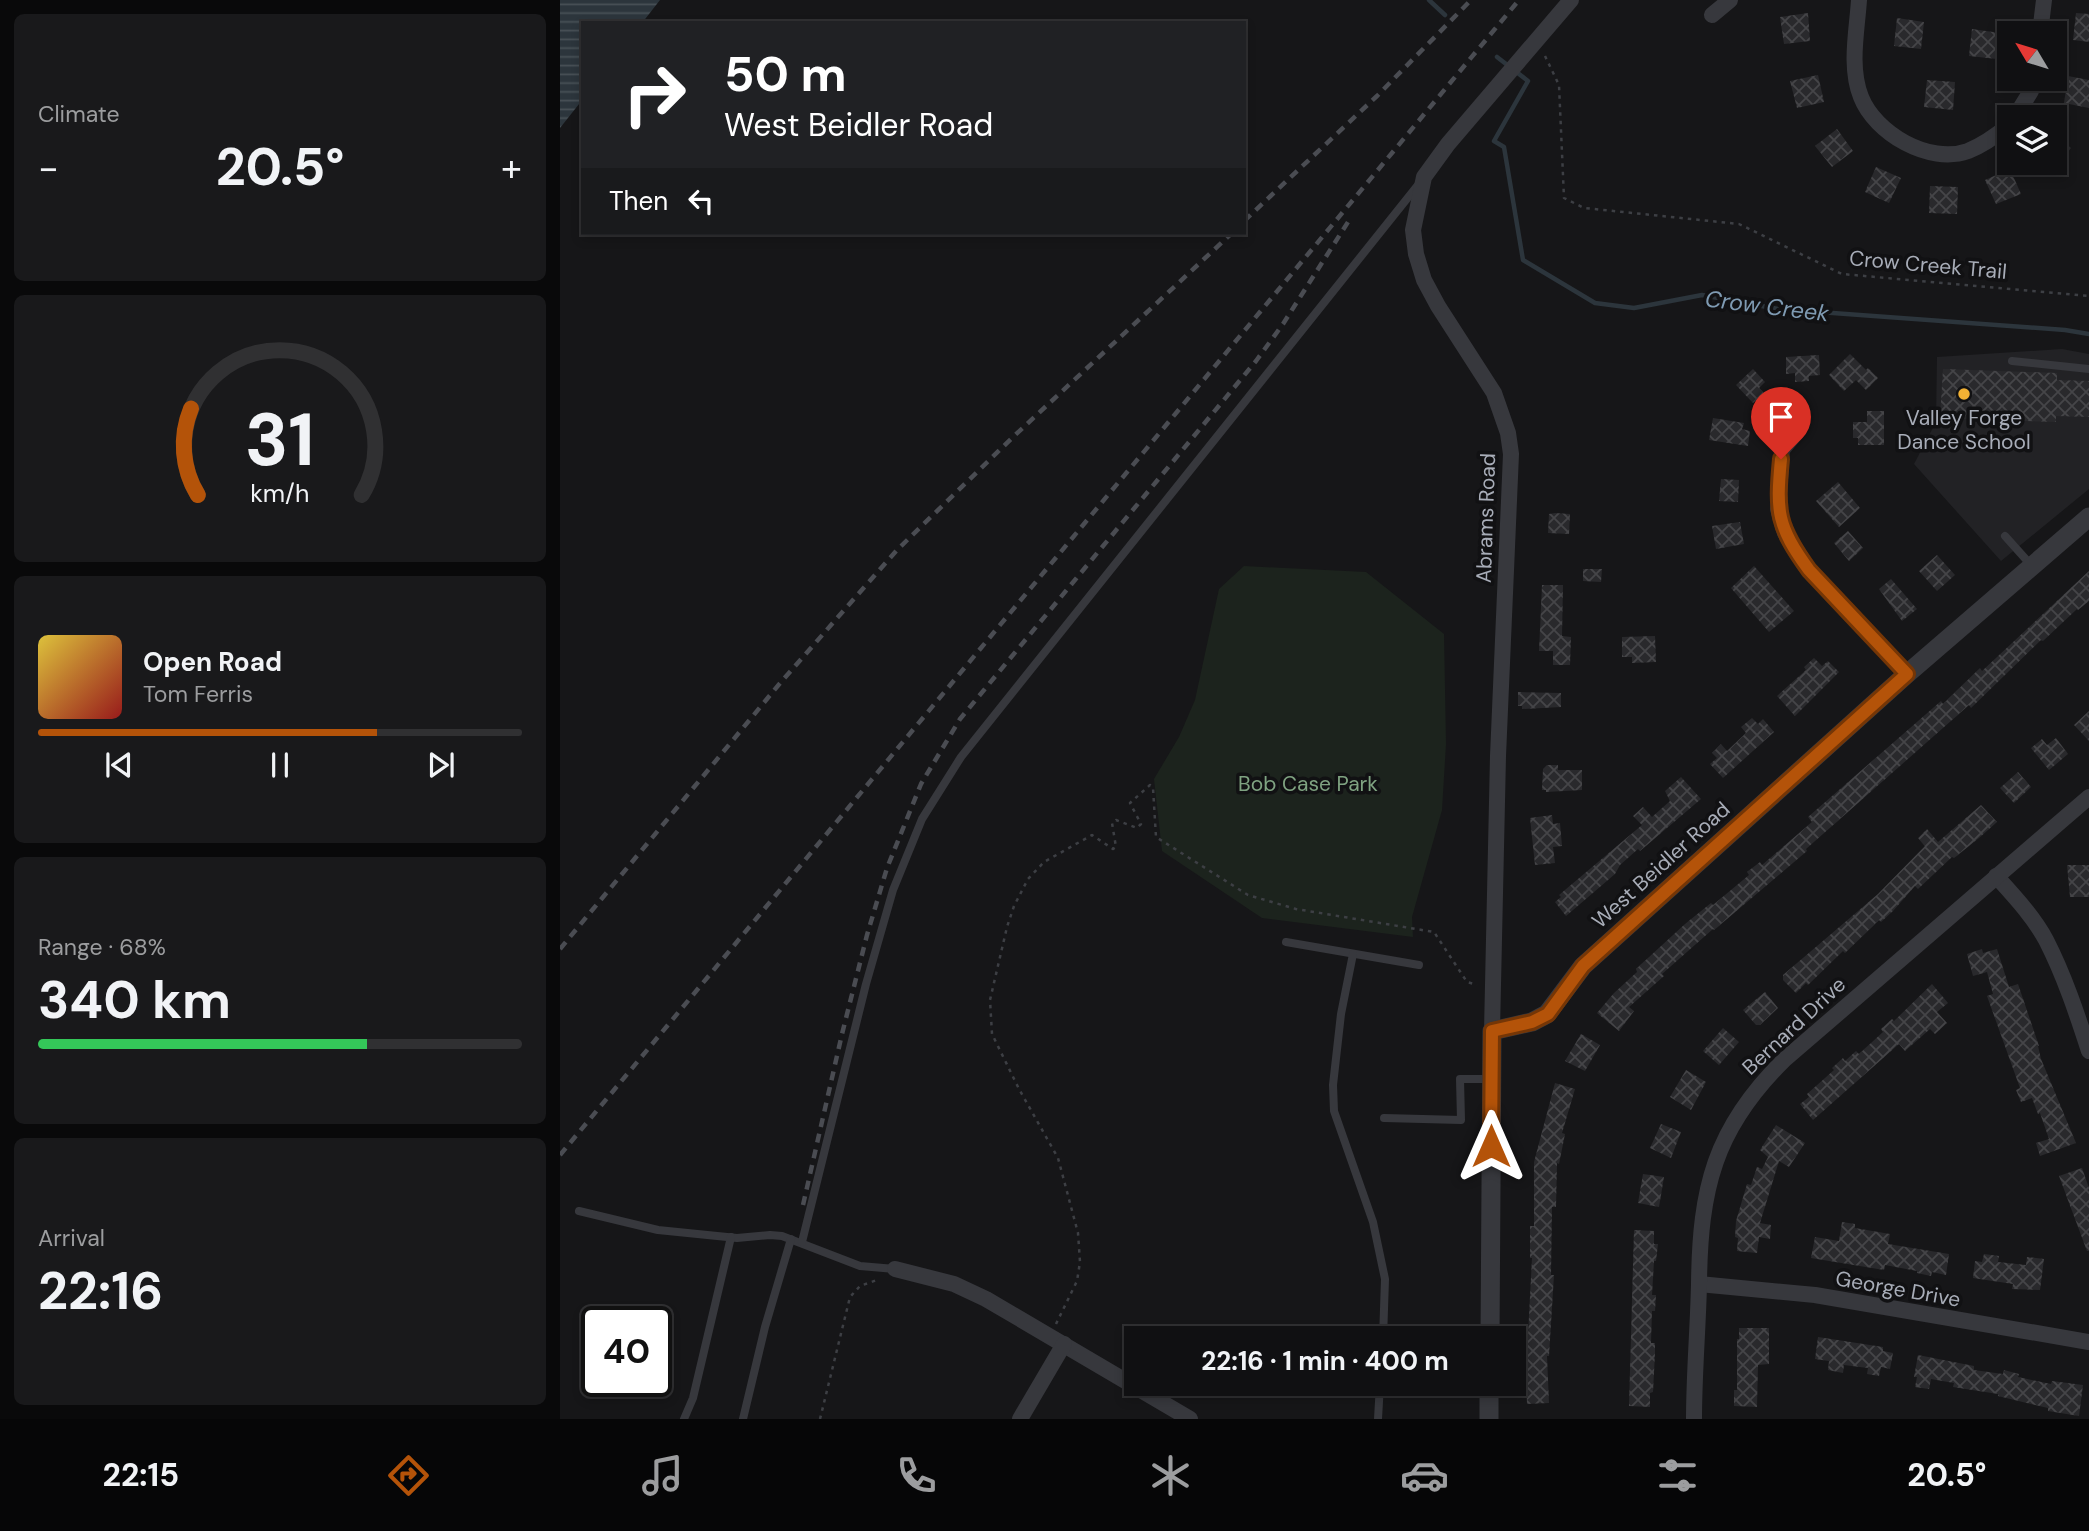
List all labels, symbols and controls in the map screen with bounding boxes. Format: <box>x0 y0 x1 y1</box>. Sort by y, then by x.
north arrow <box>1997 21 2067 91</box>
map controls <box>1997 21 2067 175</box>
text: 50 m <box>724 42 847 106</box>
icon: right <box>609 49 700 140</box>
text: Climate <box>38 99 120 129</box>
text: West Beidler Road <box>724 104 993 146</box>
button: layers <box>1997 105 2067 175</box>
text: 20.5° <box>216 133 344 201</box>
text: − <box>38 143 59 193</box>
text: + <box>501 143 522 193</box>
icon: left <box>682 182 720 220</box>
text: Then <box>609 184 668 218</box>
street label: Crow Creek Trail <box>1848 244 2008 286</box>
water label: Crow Creek <box>1703 284 1831 329</box>
marker: Valley Forge Dance School <box>1956 386 1972 402</box>
pin <box>1751 387 1811 459</box>
text: 31 <box>245 393 315 488</box>
icon: arrive <box>1762 398 1800 436</box>
place label: Valley Forge Dance School <box>1897 404 2031 456</box>
street label: Abrams Road <box>1470 453 1502 583</box>
text: km/h <box>250 476 310 509</box>
text: Open Road <box>143 645 282 679</box>
text: Tom Ferris <box>143 679 253 709</box>
icon: previous <box>100 746 138 784</box>
icon: pause <box>261 746 299 784</box>
icon: next <box>422 746 460 784</box>
park label: Bob Case Park <box>1238 770 1378 798</box>
street label: West Beidler Road <box>1586 795 1736 935</box>
text: Range · 68% <box>38 932 166 962</box>
text: 340 km <box>38 966 231 1034</box>
street label: Bernard Drive <box>1736 971 1852 1081</box>
position arrow <box>1454 1109 1528 1183</box>
text: Arrival <box>38 1223 105 1253</box>
text: 22:16 <box>38 1257 163 1325</box>
street label: George Drive <box>1833 1264 1963 1314</box>
speed limit sign: 40 <box>581 1306 672 1397</box>
text: 22:16 · 1 min · 400 m <box>1201 1344 1449 1378</box>
icon: directions <box>384 1451 433 1500</box>
icon: music <box>638 1451 687 1500</box>
icon: phone <box>892 1451 941 1500</box>
icon: climate <box>1146 1451 1195 1500</box>
icon: car <box>1400 1451 1449 1500</box>
icon: filters <box>1653 1451 1702 1500</box>
text: 22:15 <box>102 1454 179 1496</box>
text: 20.5° <box>1907 1454 1986 1496</box>

